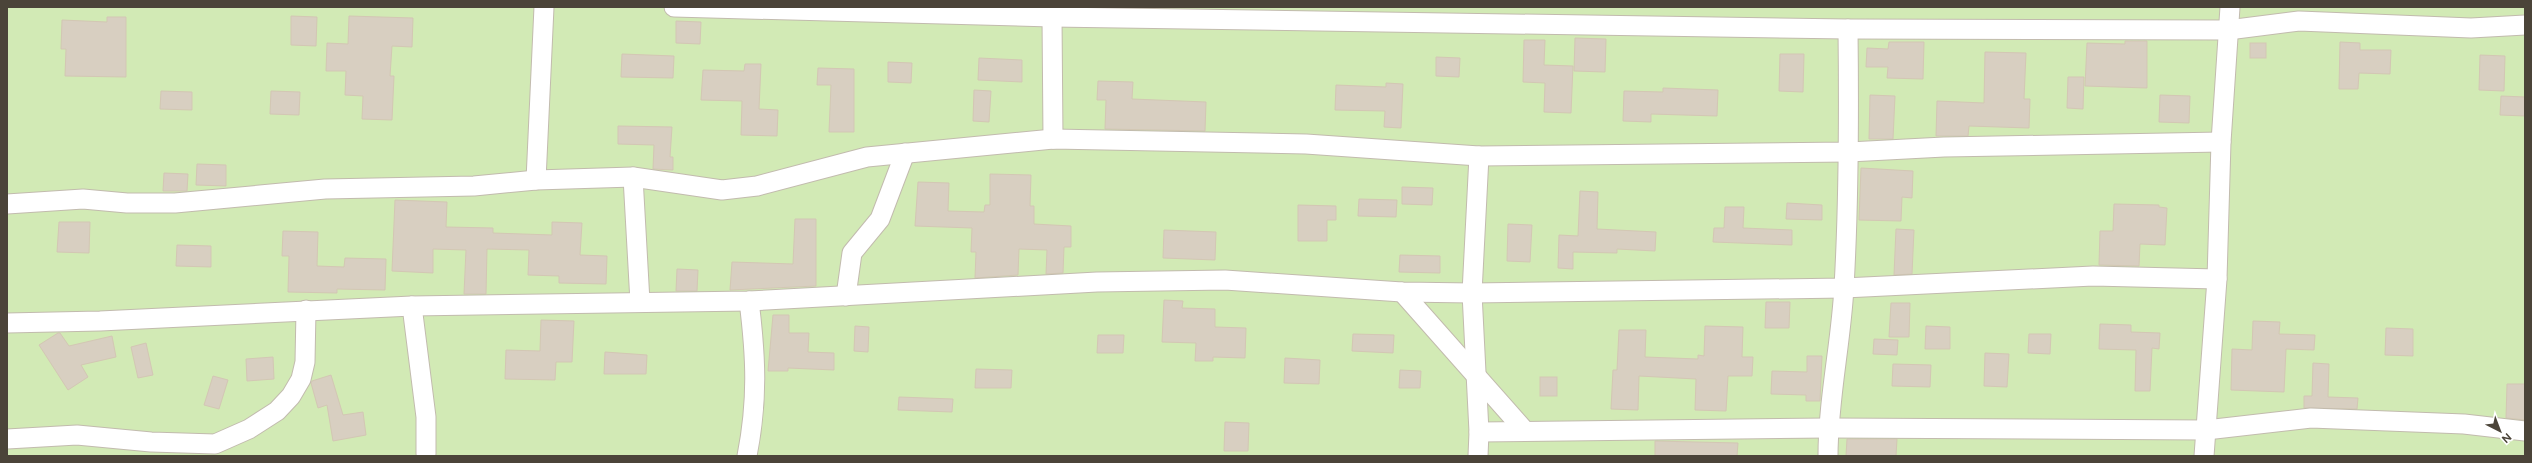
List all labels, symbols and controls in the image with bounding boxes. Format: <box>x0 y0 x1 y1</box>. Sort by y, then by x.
north arrow <box>2480 411 2520 451</box>
text: N <box>2499 430 2514 446</box>

